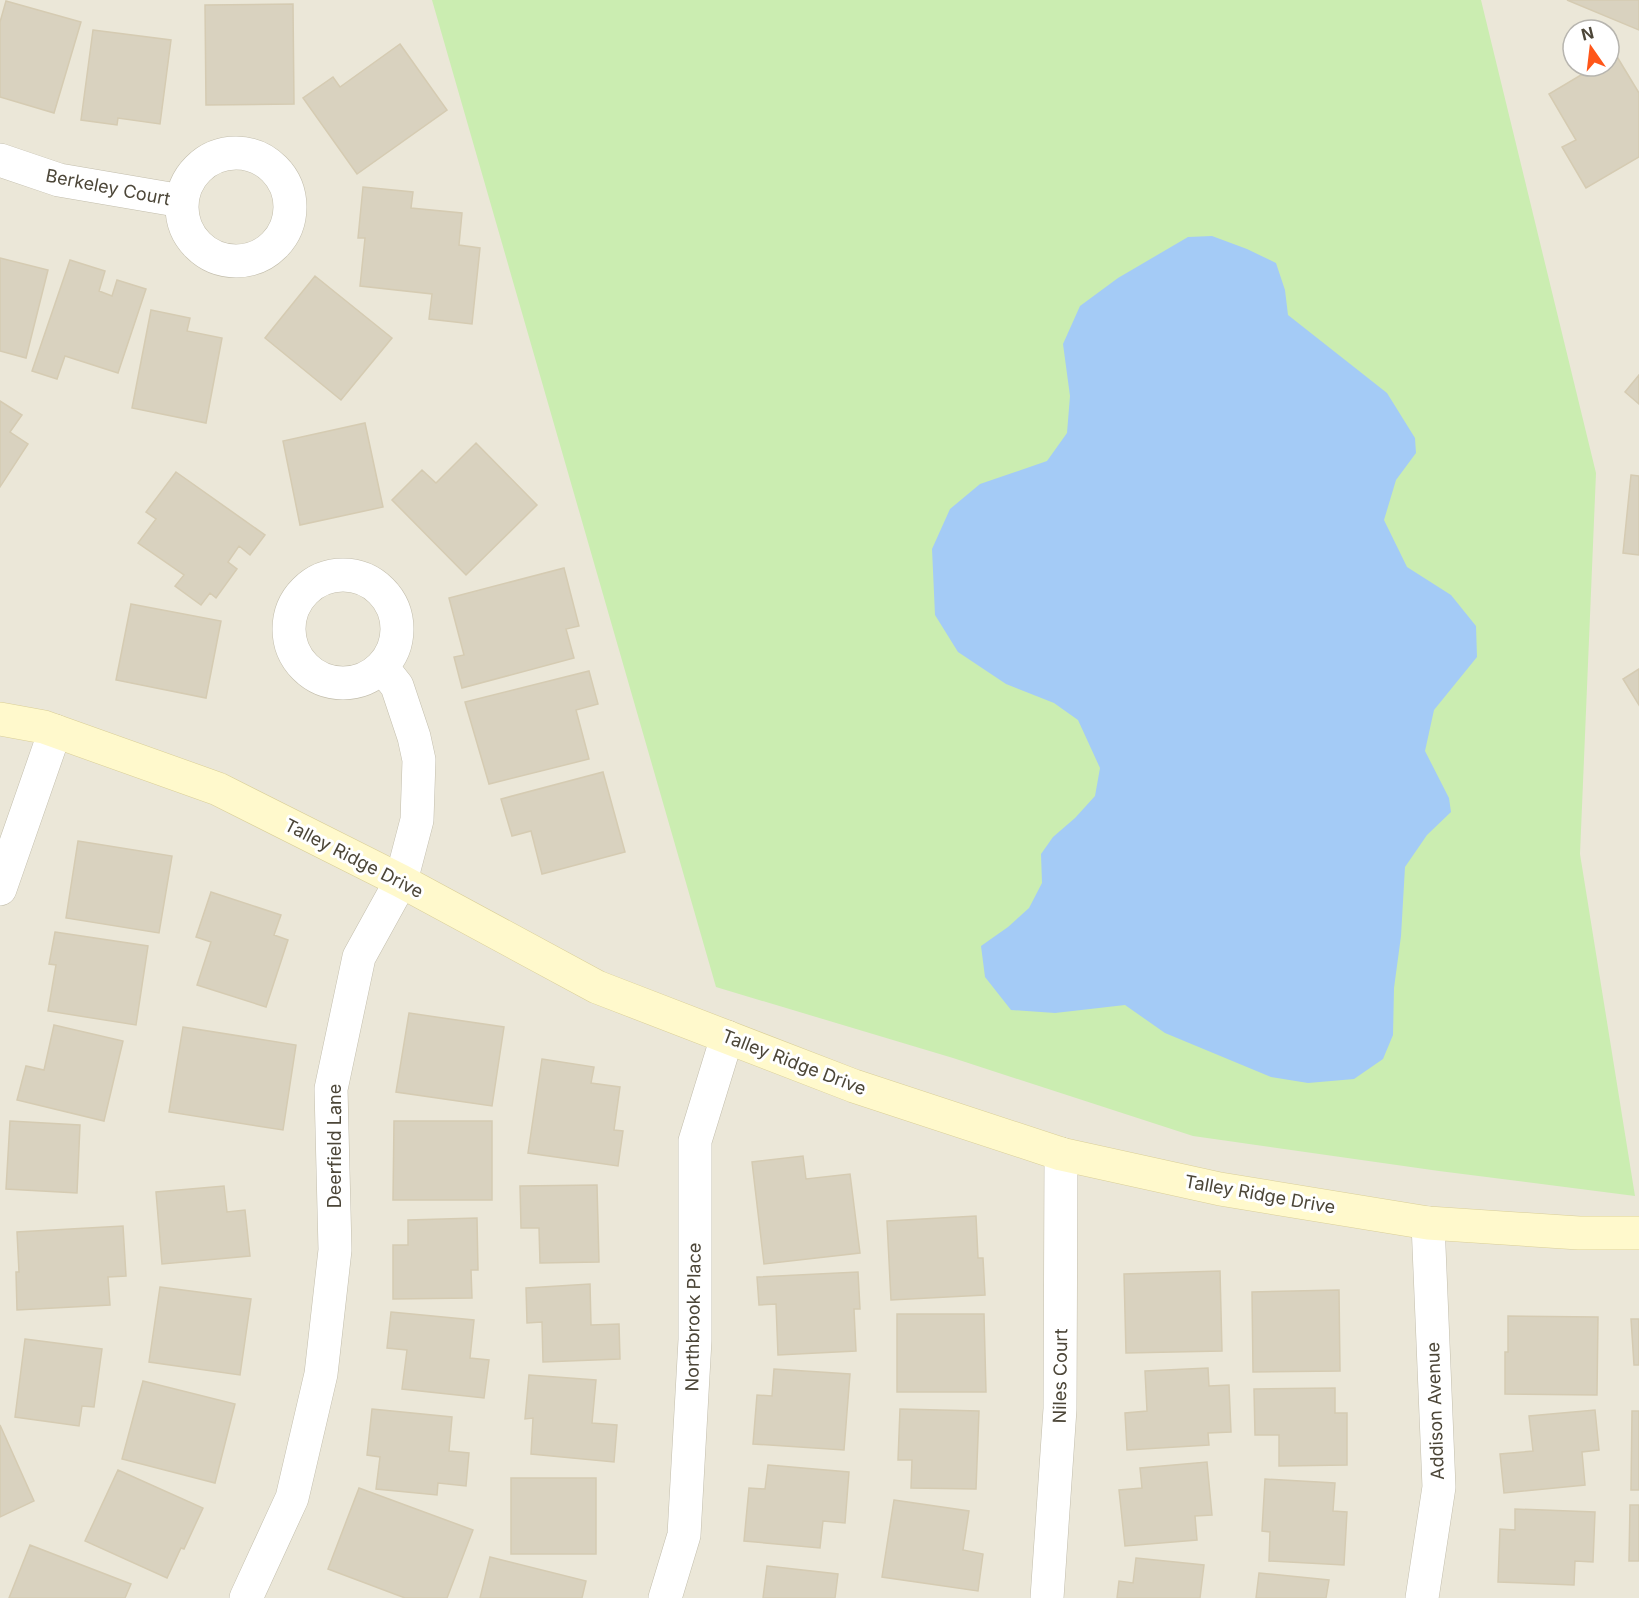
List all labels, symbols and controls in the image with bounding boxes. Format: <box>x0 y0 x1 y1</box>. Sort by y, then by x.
north arrow <box>1561 18 1621 78</box>
text: N <box>1579 22 1596 45</box>
street label: Berkeley Court <box>44 165 172 209</box>
street label: Talley Ridge Drive <box>281 814 427 902</box>
street label: Talley Ridge Drive <box>719 1025 869 1099</box>
street label: Deerfield Lane <box>324 1084 345 1208</box>
street label: Talley Ridge Drive <box>1183 1170 1337 1218</box>
street label: Northbrook Place <box>681 1242 705 1392</box>
street label: Niles Court <box>1049 1328 1071 1424</box>
street label: Addison Avenue <box>1422 1342 1448 1480</box>

